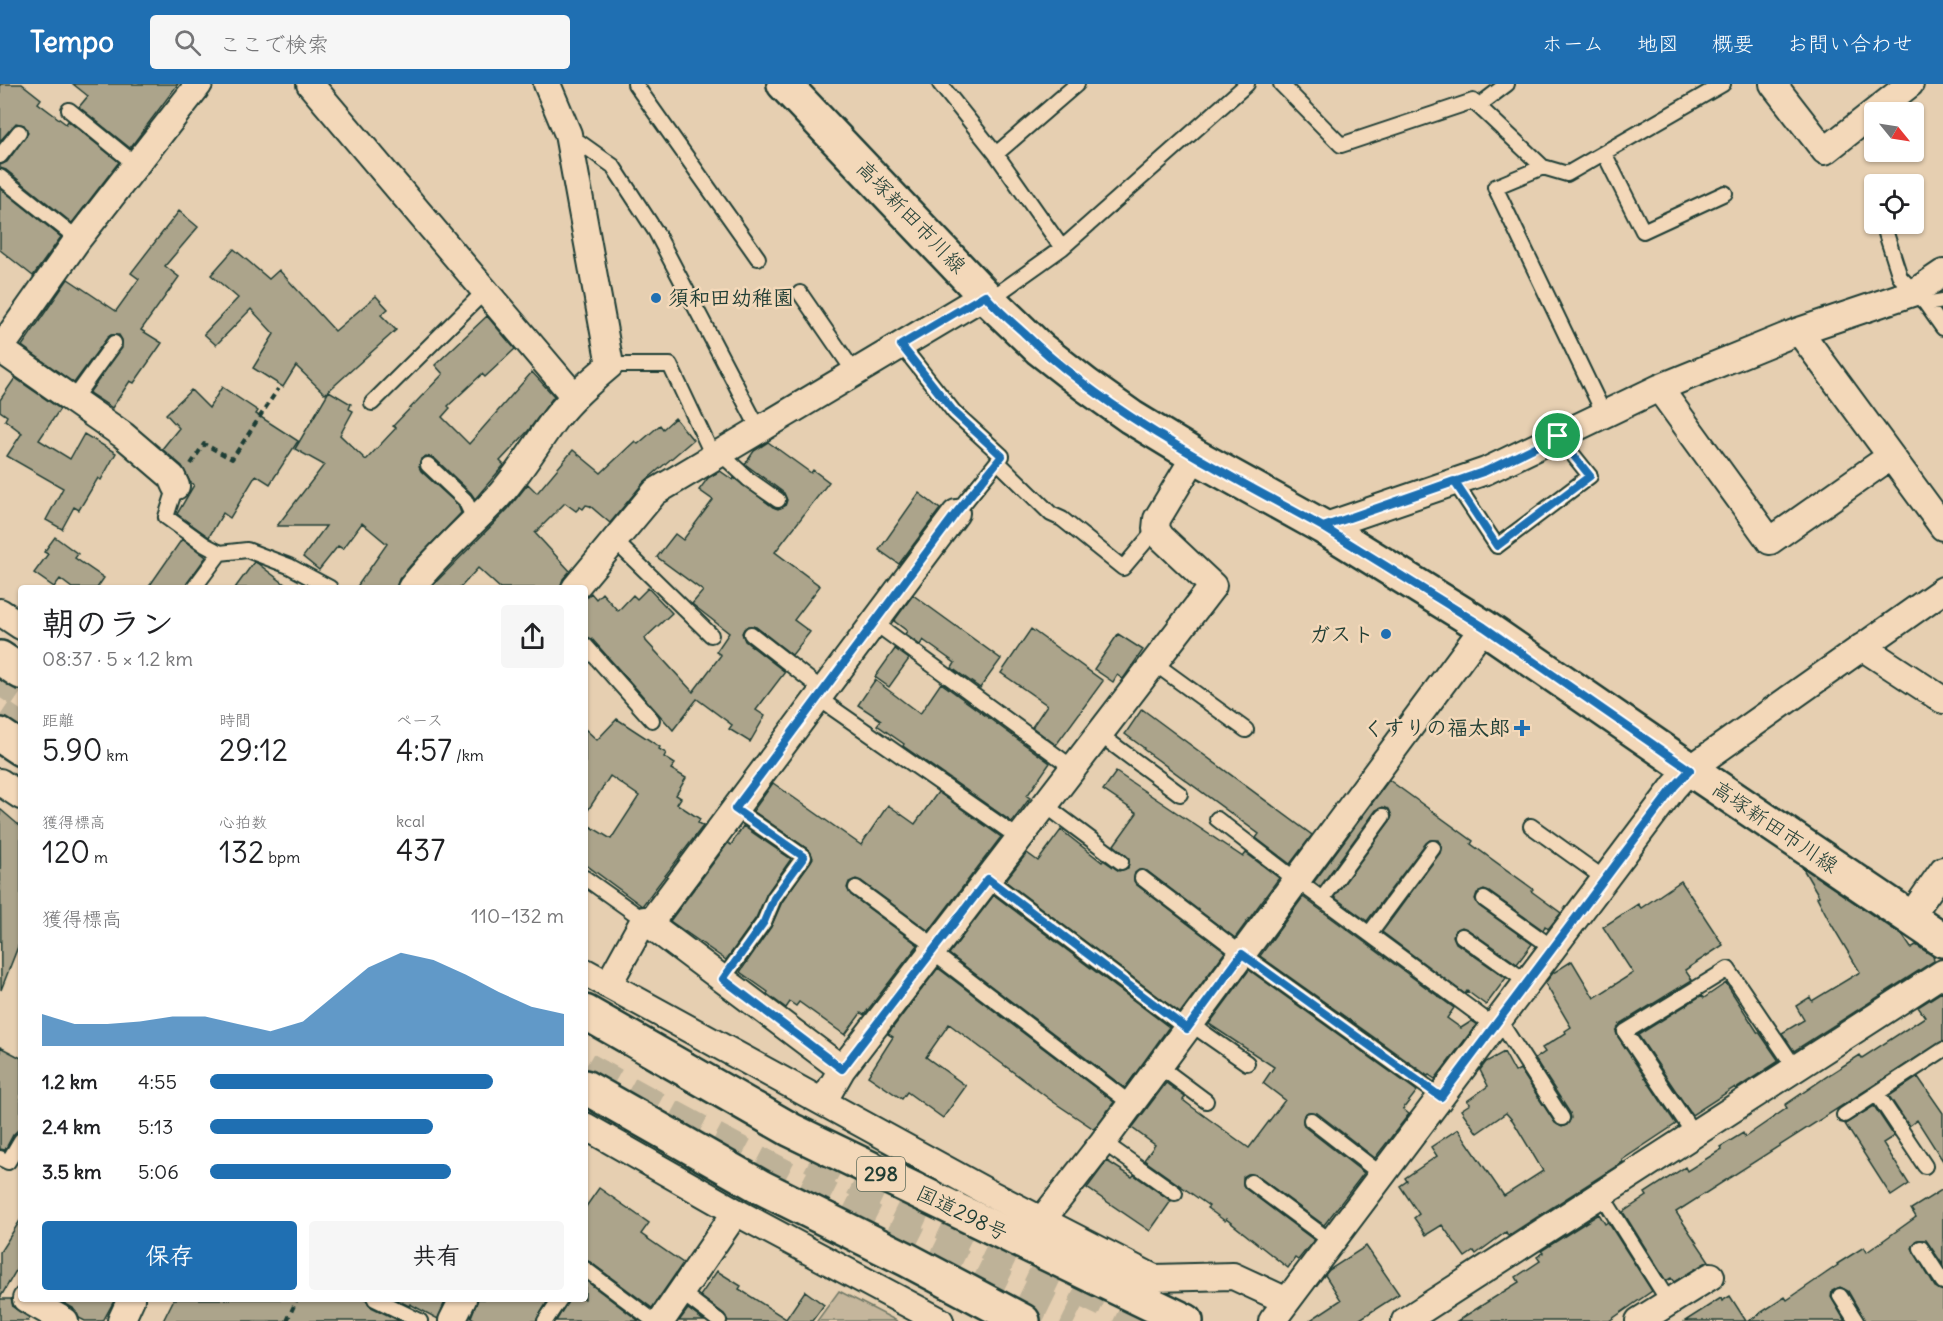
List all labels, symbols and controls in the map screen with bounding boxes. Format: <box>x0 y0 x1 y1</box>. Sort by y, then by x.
search box <box>150 15 570 69</box>
text: Tempo <box>30 24 114 60</box>
icon: search <box>171 26 204 59</box>
text: ここで検索 <box>219 30 329 58</box>
text: ホーム <box>1542 30 1604 57</box>
text: 地図 <box>1637 30 1679 57</box>
text: 概要 <box>1712 30 1754 57</box>
text: お問い合わせ <box>1787 30 1913 57</box>
north arrow <box>1864 102 1924 162</box>
map controls <box>1864 102 1924 234</box>
street label: 高塚新田市川線 <box>851 154 972 279</box>
button: locate <box>1864 174 1924 234</box>
place label: 須和田幼稚園 <box>668 284 794 311</box>
marker: 須和田幼稚園 <box>649 291 663 305</box>
pin <box>1532 410 1583 461</box>
icon: arrive <box>1541 419 1574 452</box>
text: 朝のラン <box>42 602 174 644</box>
button: share <box>501 605 564 668</box>
place label: ガスト <box>1309 620 1374 647</box>
marker: ガスト <box>1379 627 1393 641</box>
text: 08:37 · 5 × 1.2 km <box>42 646 193 671</box>
text: 距離 <box>42 710 74 730</box>
text: 時間 <box>219 710 251 730</box>
text: ペース <box>396 710 443 730</box>
place label: くすりの福太郎 <box>1363 714 1510 741</box>
marker: くすりの福太郎 <box>1515 721 1529 735</box>
text: 5.90 <box>42 731 102 769</box>
text: 29:12 <box>219 731 288 769</box>
text: 4:57 <box>396 731 452 769</box>
text: km <box>102 745 128 765</box>
text: /km <box>452 745 484 765</box>
street label: 高塚新田市川線 <box>1707 774 1844 879</box>
text: kcal <box>396 811 425 831</box>
text: 獲得標高 <box>42 812 106 832</box>
text: 心拍数 <box>219 812 267 832</box>
text: 437 <box>396 831 445 869</box>
text: 120 <box>42 833 90 871</box>
text: 132 <box>219 833 264 871</box>
text: m <box>90 847 108 867</box>
text: bpm <box>264 847 300 867</box>
text: 110–132 m <box>471 903 564 928</box>
text: 獲得標高 <box>42 906 122 931</box>
text: 1.2 km <box>42 1069 98 1094</box>
text: 4:55 <box>138 1069 177 1094</box>
text: 2.4 km <box>42 1114 101 1139</box>
text: 5:13 <box>138 1114 173 1139</box>
road number: 298 <box>857 1157 905 1191</box>
text: 3.5 km <box>42 1159 102 1184</box>
text: 5:06 <box>138 1159 179 1184</box>
street label: 国道298号 <box>912 1179 1012 1246</box>
button: 保存 <box>42 1221 297 1290</box>
button: 共有 <box>309 1221 564 1290</box>

